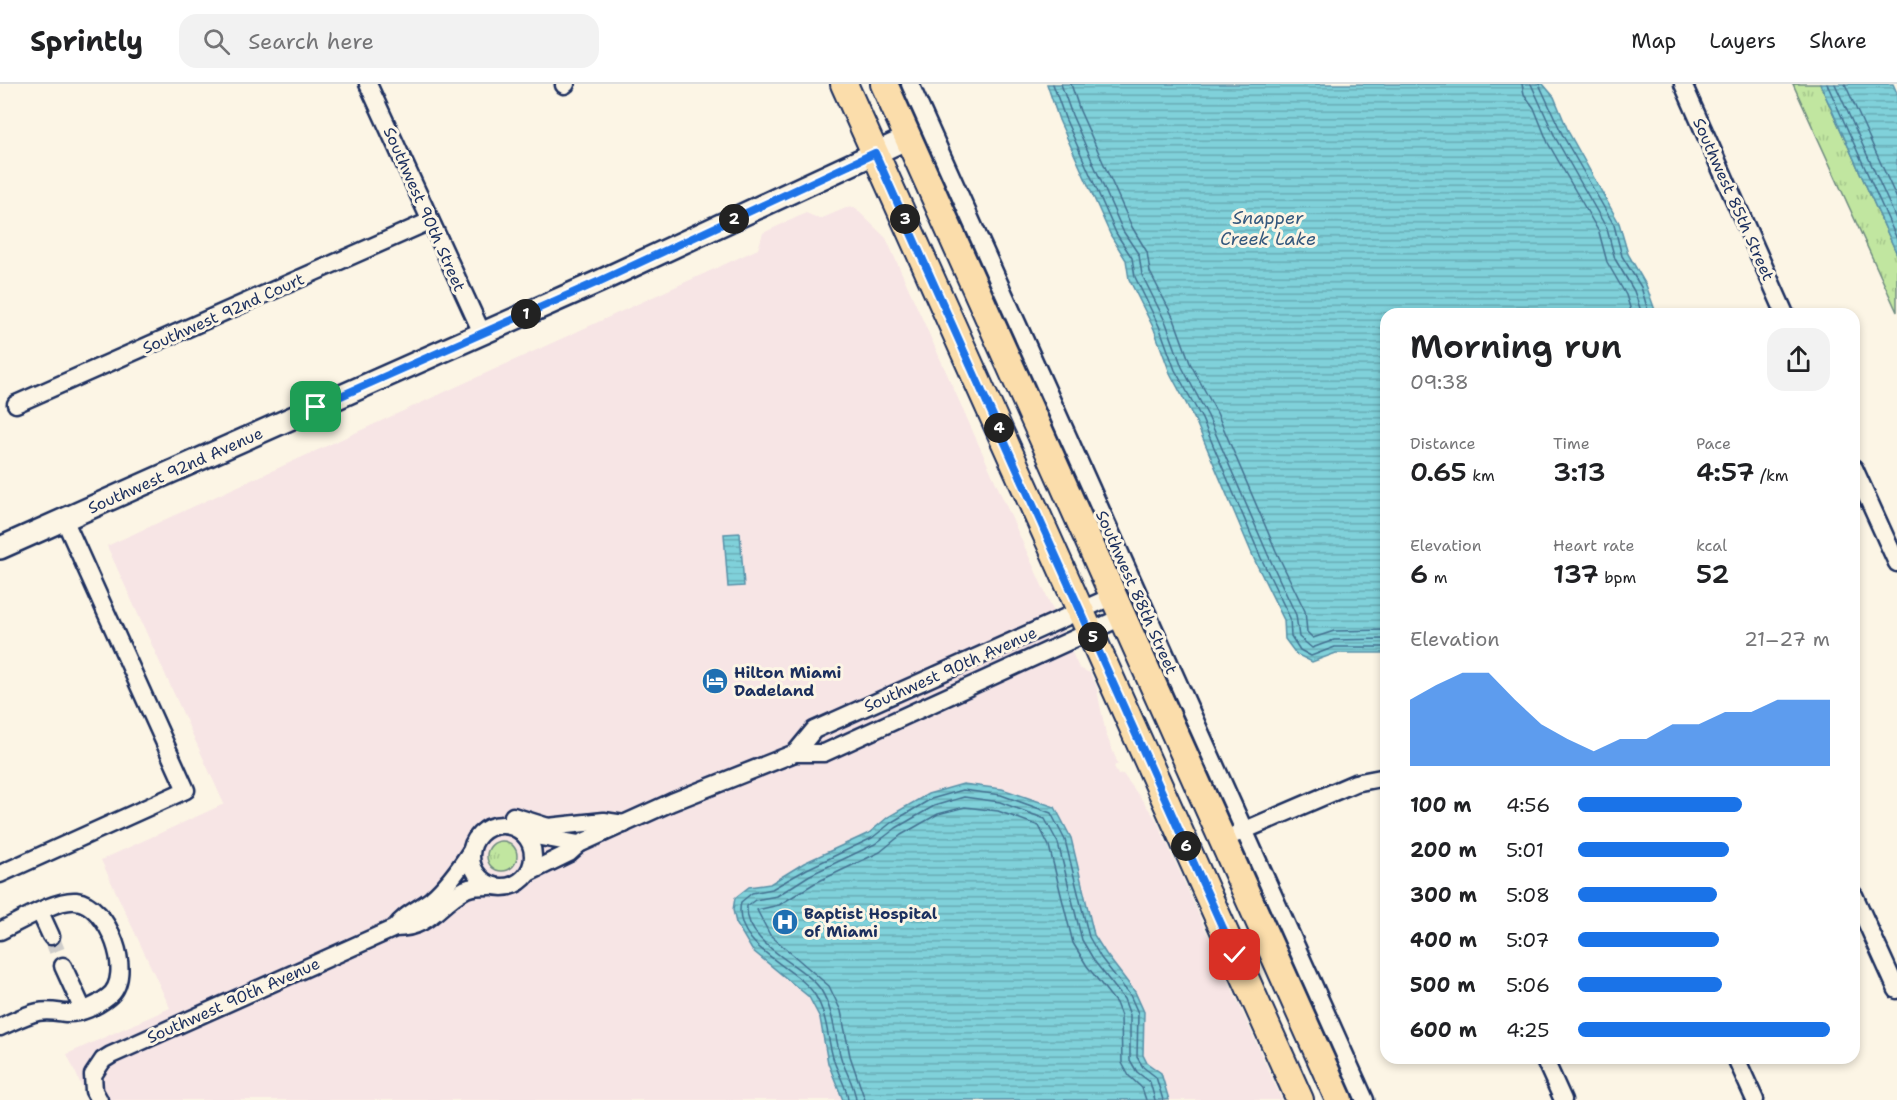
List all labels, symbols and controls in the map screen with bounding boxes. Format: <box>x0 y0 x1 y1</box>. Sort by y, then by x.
search box <box>179 14 599 68</box>
text: Sprintly <box>30 22 143 60</box>
icon: search <box>200 25 233 58</box>
text: Search here <box>248 27 374 56</box>
text: Map <box>1631 27 1676 55</box>
text: Layers <box>1709 27 1776 55</box>
text: Share <box>1809 27 1867 55</box>
street label: Southwest 85th Street <box>1688 114 1779 284</box>
street label: Southwest 90th Street <box>379 124 470 295</box>
pin: 2 <box>719 204 749 234</box>
pin: 3 <box>890 204 920 234</box>
water label: Snapper Creek Lake <box>1220 206 1316 251</box>
text: 2 <box>728 208 740 229</box>
text: 3 <box>899 208 911 229</box>
street label: Southwest 92nd Court <box>139 268 308 359</box>
pin: 1 <box>511 299 541 329</box>
text: 1 <box>522 303 530 324</box>
text: Morning run <box>1410 324 1622 369</box>
button: share <box>1767 328 1830 391</box>
text: 09:38 <box>1410 369 1469 395</box>
pin <box>290 381 341 432</box>
icon: arrive <box>299 390 332 423</box>
pin: 4 <box>984 413 1014 443</box>
text: 4 <box>993 417 1005 438</box>
street label: Southwest 92nd Avenue <box>84 422 266 519</box>
text: Distance <box>1410 433 1476 454</box>
text: Time <box>1553 433 1590 454</box>
text: Pace <box>1696 433 1731 454</box>
text: 0.65 <box>1410 454 1467 489</box>
text: 3:13 <box>1553 454 1606 489</box>
text: 4:57 <box>1696 454 1755 489</box>
text: km <box>1467 465 1495 486</box>
text: /km <box>1755 465 1789 486</box>
street label: Southwest 88th Street <box>1091 507 1182 678</box>
text: Elevation <box>1410 535 1482 556</box>
text: Heart rate <box>1553 535 1635 556</box>
text: kcal <box>1696 535 1727 556</box>
text: 6 <box>1410 556 1428 591</box>
text: 137 <box>1553 556 1599 591</box>
text: 52 <box>1696 556 1729 591</box>
text: m <box>1428 567 1447 588</box>
text: bpm <box>1599 567 1636 588</box>
street label: Southwest 90th Avenue <box>860 622 1040 717</box>
pin: 5 <box>1078 622 1108 652</box>
text: 5 <box>1088 626 1098 647</box>
text: Elevation <box>1410 626 1500 652</box>
text: 21–27 m <box>1744 626 1830 652</box>
place label: Hilton Miami Dadeland <box>734 662 841 701</box>
hotel icon: Hilton Miami Dadeland <box>700 666 730 696</box>
text: 100 m <box>1410 792 1472 818</box>
text: 4:56 <box>1506 792 1550 818</box>
pin: 6 <box>1171 831 1201 861</box>
text: 6 <box>1180 835 1192 856</box>
text: 200 m <box>1410 837 1477 863</box>
text: 5:01 <box>1506 837 1544 863</box>
text: 300 m <box>1410 882 1477 908</box>
text: 5:08 <box>1506 882 1550 908</box>
place label: Baptist Hospital of Miami <box>804 903 938 942</box>
hospital icon: Baptist Hospital of Miami <box>770 907 800 937</box>
text: 400 m <box>1410 927 1477 953</box>
text: 5:07 <box>1506 927 1549 953</box>
pin <box>1209 929 1260 980</box>
icon: check <box>1218 938 1251 971</box>
street label: Southwest 90th Avenue <box>143 953 323 1048</box>
text: 500 m <box>1410 972 1476 998</box>
text: 5:06 <box>1506 972 1550 998</box>
text: 600 m <box>1410 1017 1477 1043</box>
text: 4:25 <box>1506 1017 1550 1043</box>

